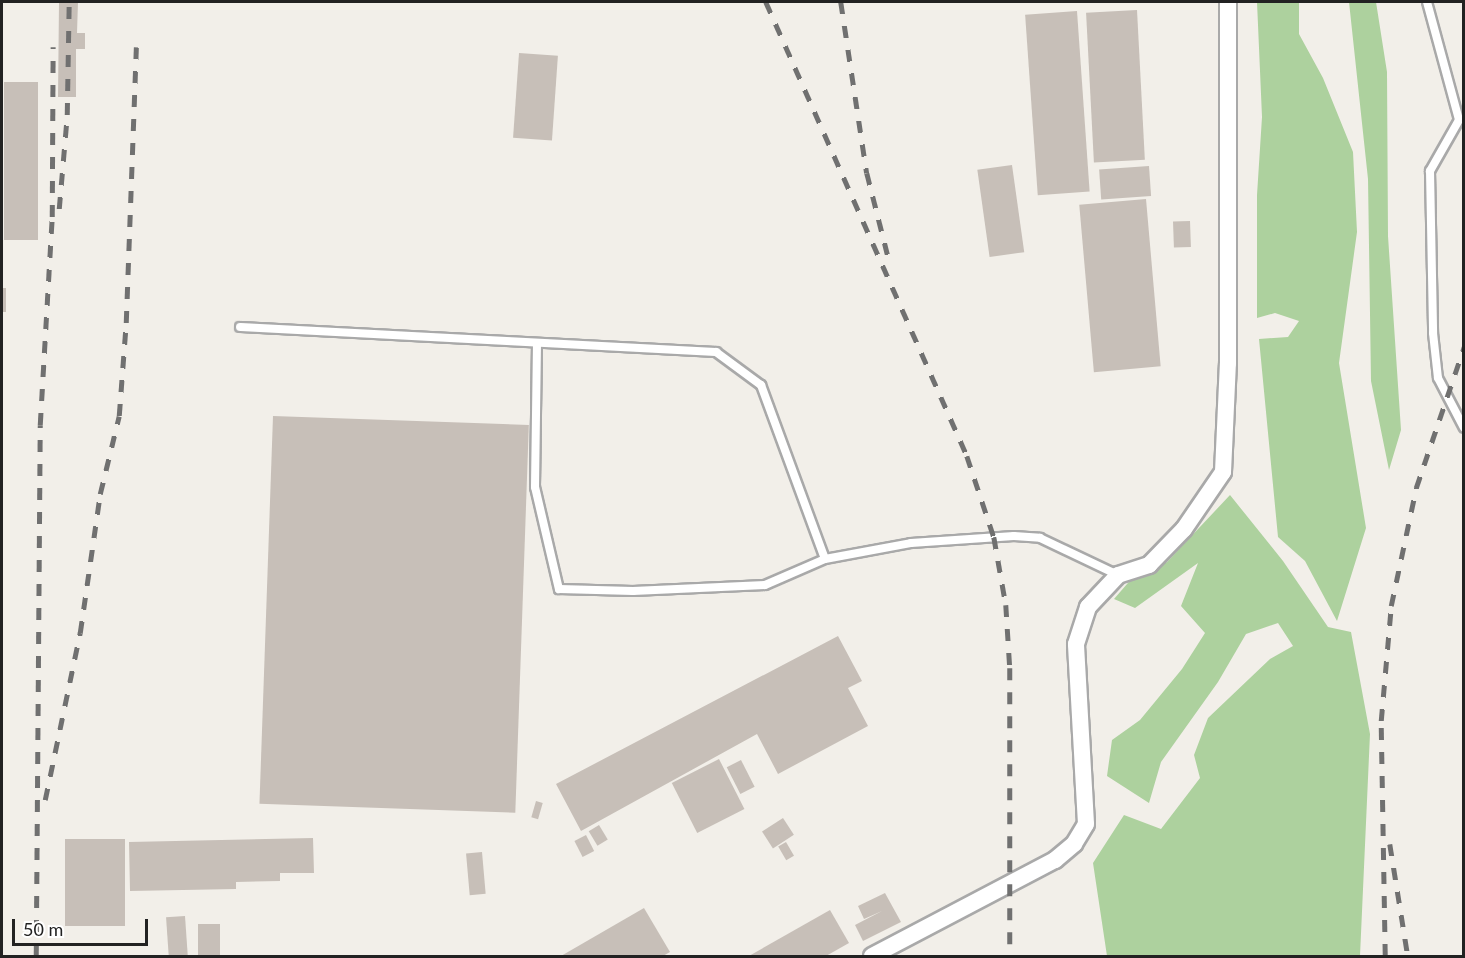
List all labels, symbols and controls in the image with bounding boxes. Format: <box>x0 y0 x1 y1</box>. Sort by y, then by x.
scale bar <box>15 907 152 945</box>
text: 50 m <box>23 918 63 940</box>

